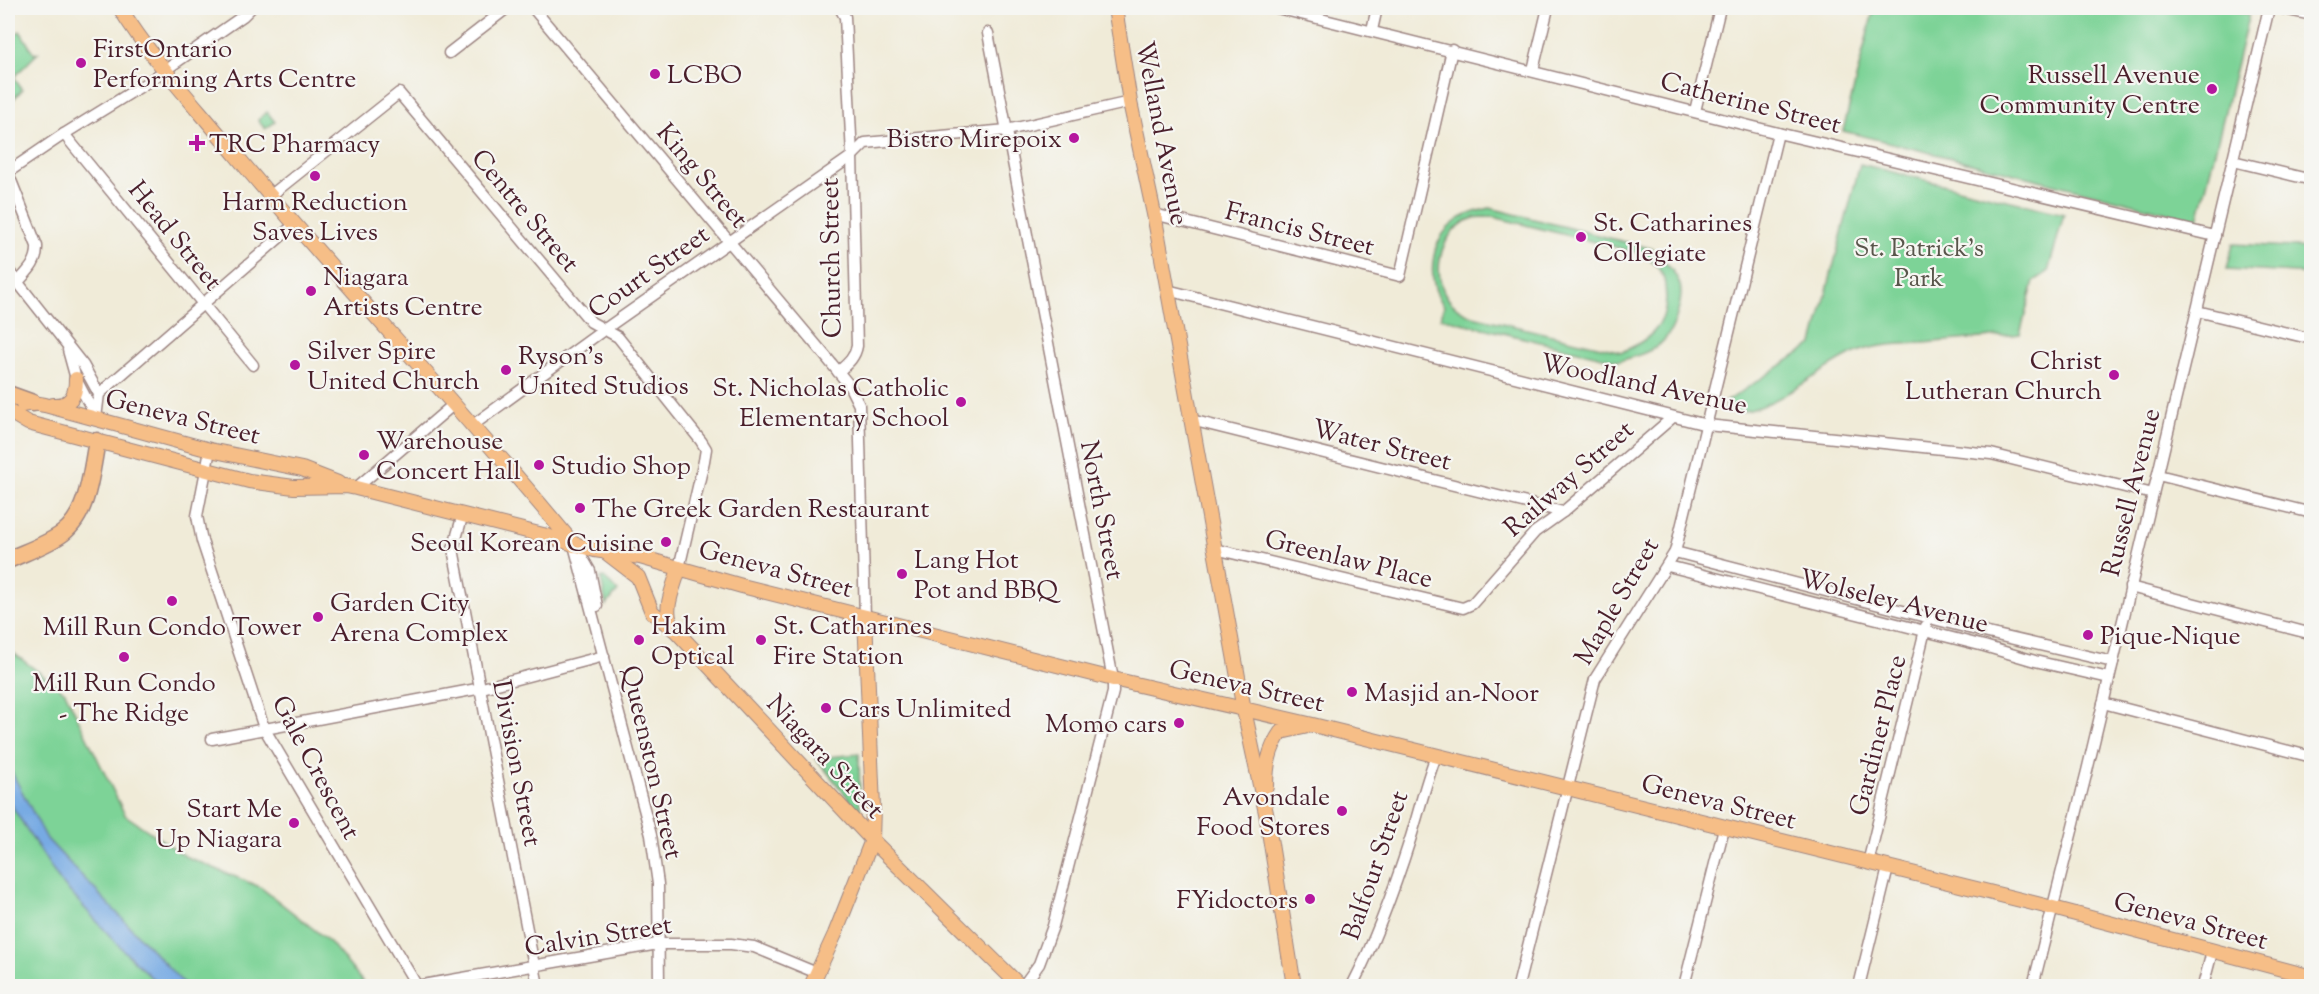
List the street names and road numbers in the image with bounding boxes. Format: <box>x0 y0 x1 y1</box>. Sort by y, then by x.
street label: Welland Avenue <box>1125 38 1197 229</box>
street label: Catherine Street <box>1656 64 1845 145</box>
street label: King Street <box>646 116 756 237</box>
street label: Centre Street <box>461 142 587 281</box>
street label: Head Street <box>118 174 230 299</box>
street label: Church Street <box>813 177 852 338</box>
street label: Francis Street <box>1221 194 1378 267</box>
street label: Court Street <box>581 217 718 329</box>
street label: Woodland Avenue <box>1536 345 1750 425</box>
street label: Geneva Street <box>101 381 264 456</box>
street label: Russell Avenue <box>2094 405 2171 581</box>
street label: Water Street <box>1308 411 1455 482</box>
street label: Railway Street <box>1496 413 1643 547</box>
street label: North Street <box>1069 438 1132 583</box>
street label: Greenlaw Place <box>1261 522 1436 599</box>
street label: Geneva Street <box>694 532 857 609</box>
street label: Maple Street <box>1567 532 1670 673</box>
street label: Wolseley Avenue <box>1795 561 1992 644</box>
street label: Gardiner Place <box>1842 651 1917 820</box>
street label: Geneva Street <box>1165 652 1328 723</box>
street label: Queenston Street <box>610 662 691 863</box>
street label: Division Street <box>481 677 550 850</box>
street label: Niagara Street <box>757 687 892 828</box>
street label: Gale Crescent <box>261 690 368 847</box>
street label: Geneva Street <box>1637 766 1800 841</box>
street label: Balfour Street <box>1334 786 1419 945</box>
street label: Geneva Street <box>2109 884 2272 961</box>
street label: Calvin Street <box>522 908 675 967</box>

